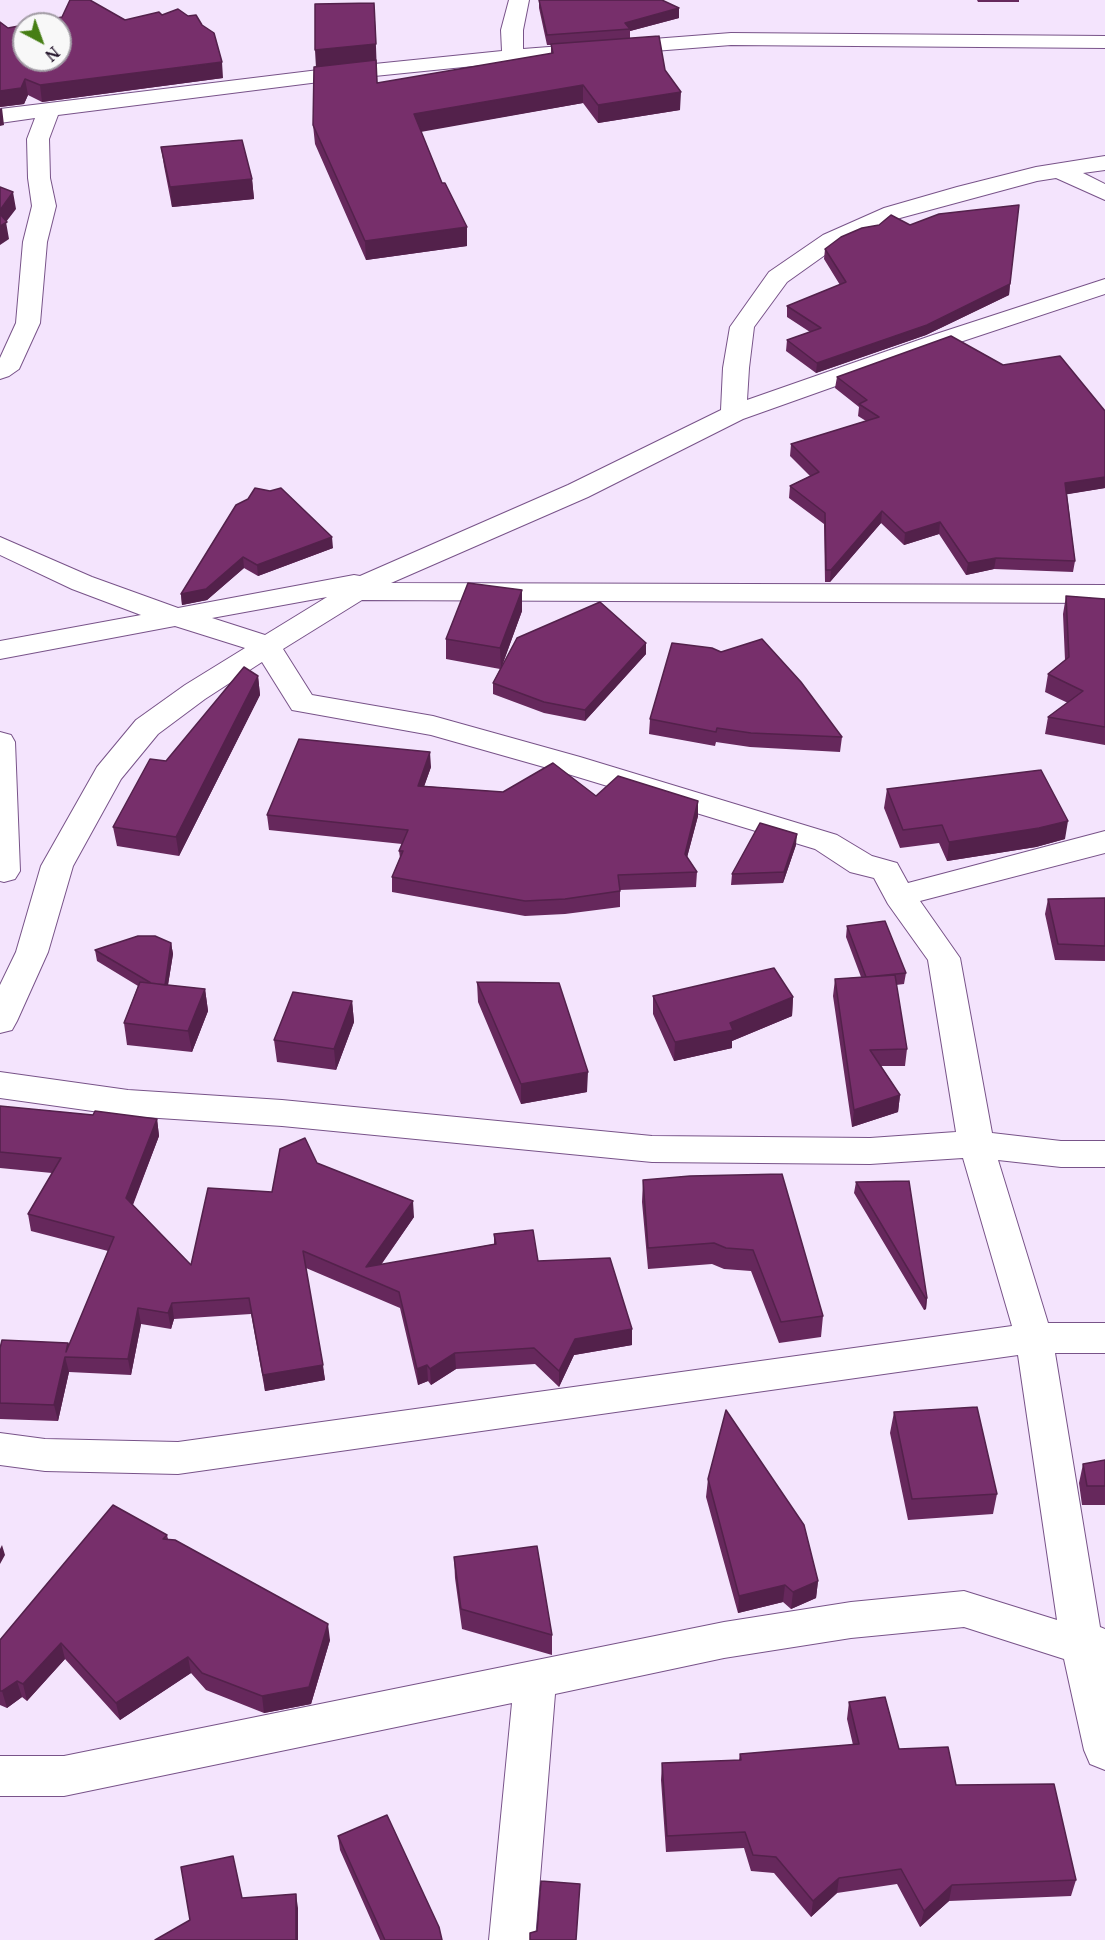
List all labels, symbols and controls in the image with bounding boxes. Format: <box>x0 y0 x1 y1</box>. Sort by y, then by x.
north arrow <box>12 12 72 72</box>
text: N <box>41 42 64 67</box>

